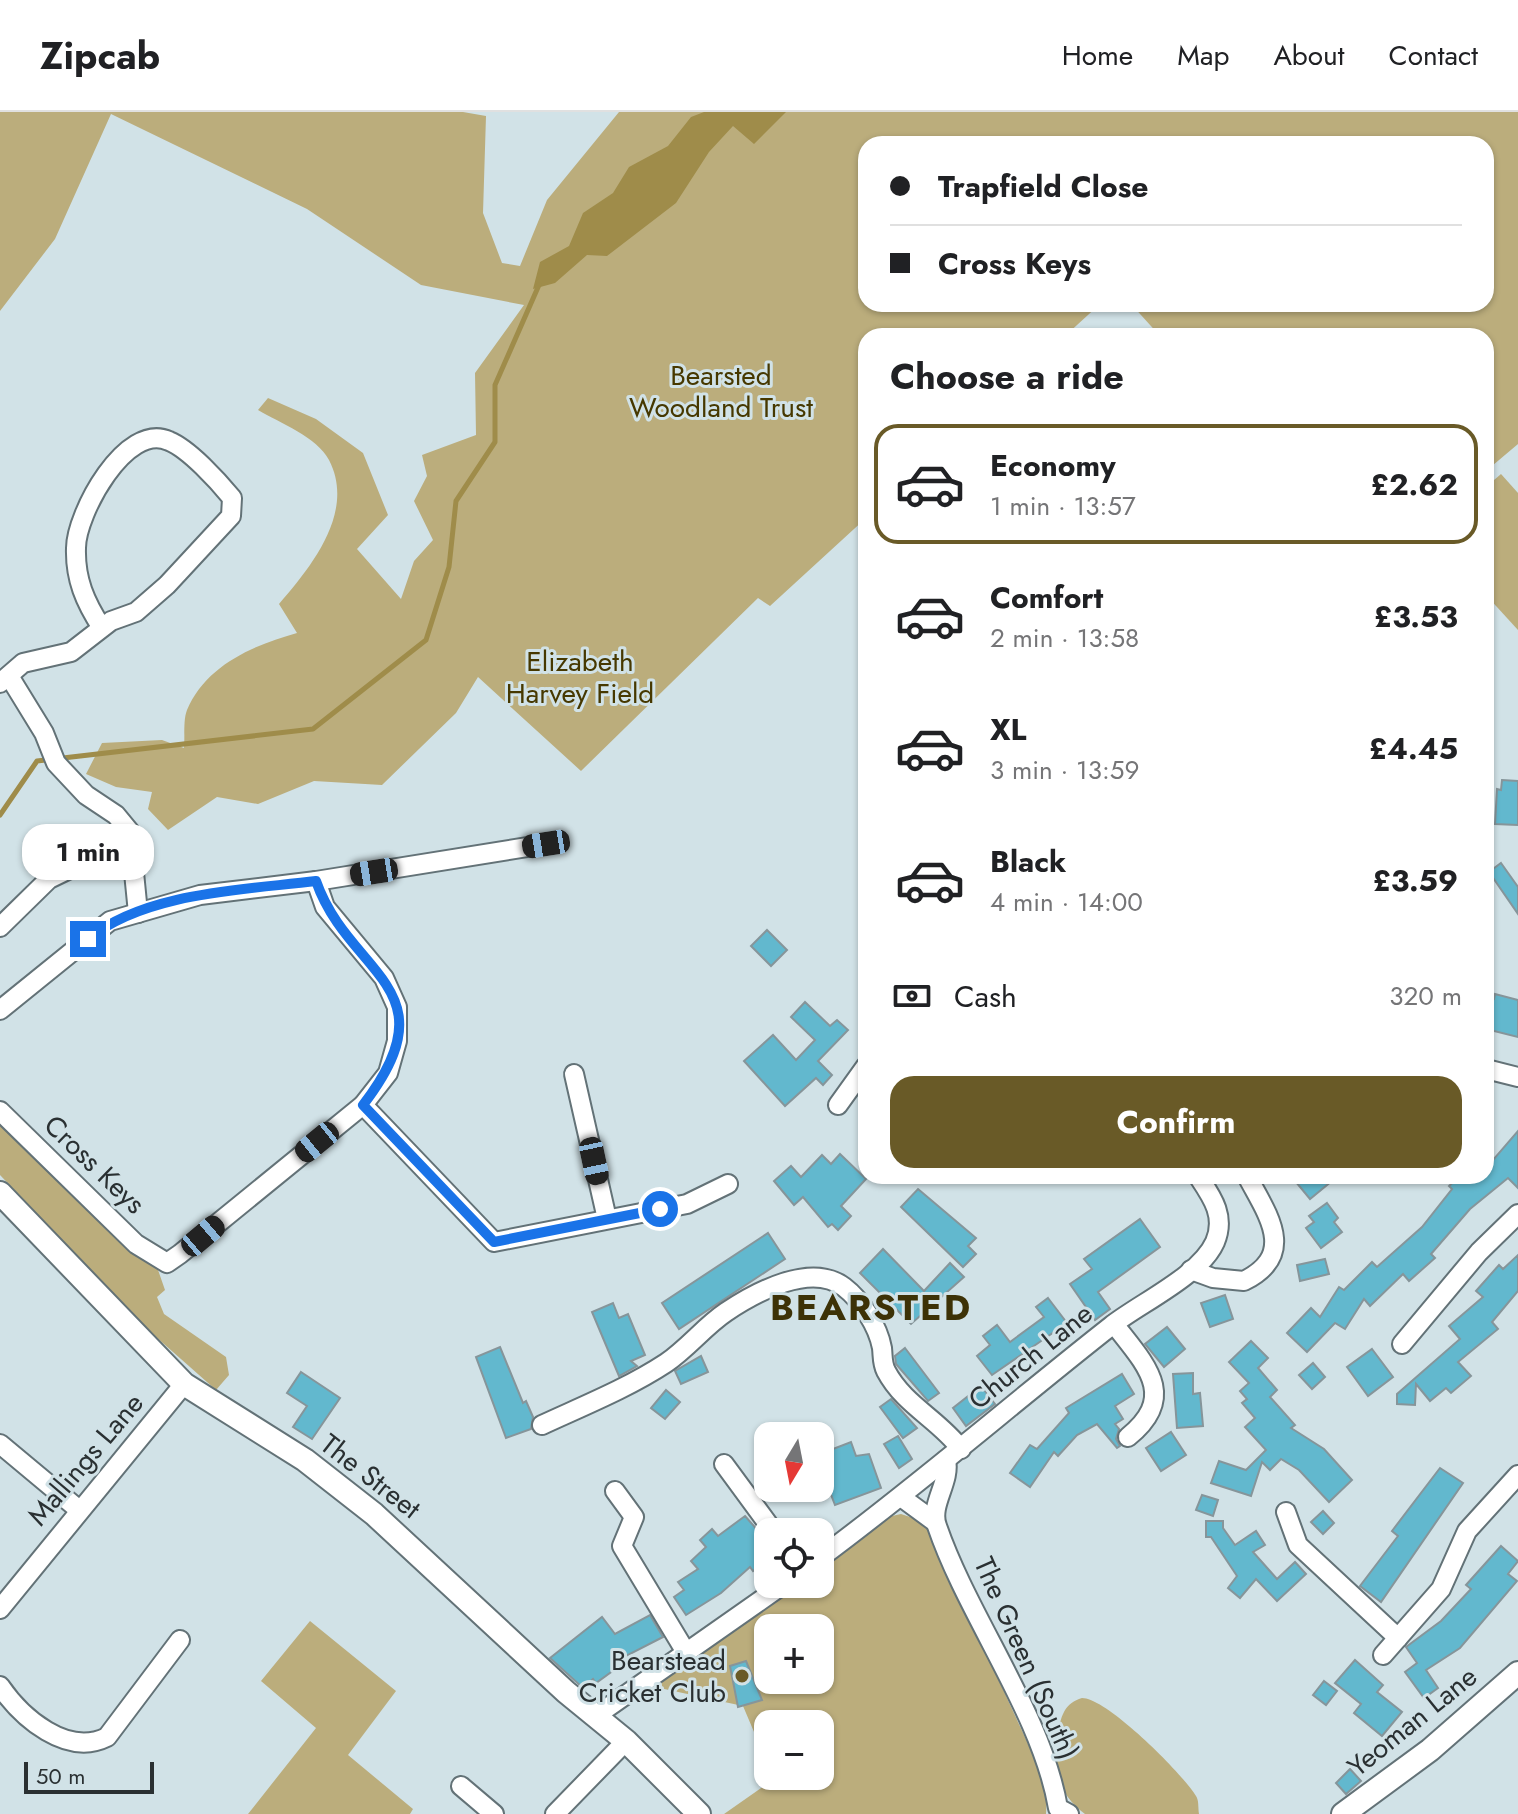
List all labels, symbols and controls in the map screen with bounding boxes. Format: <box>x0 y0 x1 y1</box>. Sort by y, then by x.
text: Zipcab <box>40 28 160 83</box>
text: Home <box>1062 35 1133 76</box>
text: Map <box>1177 35 1229 76</box>
text: About <box>1273 35 1345 76</box>
text: Contact <box>1389 35 1478 76</box>
text: Trapfield Close <box>938 165 1149 208</box>
text: Cross Keys <box>938 242 1091 285</box>
text: Choose a ride <box>890 350 1124 402</box>
park label: Bearsted Woodland Trust <box>629 355 813 428</box>
text: Economy <box>990 444 1116 487</box>
icon: car <box>894 448 966 520</box>
text: £2.62 <box>1371 463 1458 506</box>
text: 1 min · 13:57 <box>990 487 1136 525</box>
text: Comfort <box>990 576 1103 619</box>
icon: car <box>894 580 966 652</box>
text: £3.53 <box>1374 595 1458 638</box>
text: 2 min · 13:58 <box>990 619 1139 657</box>
park label: Elizabeth Harvey Field <box>506 641 654 714</box>
text: XL <box>990 708 1026 751</box>
icon: car <box>894 712 966 784</box>
text: £4.45 <box>1369 727 1458 770</box>
text: 3 min · 13:59 <box>990 751 1139 789</box>
callout: 1 min <box>22 823 154 879</box>
car <box>520 828 572 860</box>
text: 1 min <box>56 833 120 871</box>
text: Black <box>990 840 1066 883</box>
icon: car <box>894 844 966 916</box>
car <box>348 856 400 888</box>
text: £3.59 <box>1372 859 1458 902</box>
text: 4 min · 14:00 <box>990 883 1143 921</box>
route end <box>70 921 106 957</box>
icon: cash <box>890 974 934 1018</box>
text: Cash <box>954 975 1017 1018</box>
text: 320 m <box>1389 977 1462 1015</box>
button: Confirm <box>890 1076 1462 1168</box>
street label: Cross Keys <box>35 1105 155 1223</box>
car <box>291 1118 343 1166</box>
car <box>577 1135 611 1187</box>
route start <box>642 1191 678 1227</box>
car <box>177 1211 229 1261</box>
district label: BEARSTED <box>770 1281 972 1333</box>
street label: Church Lane <box>959 1293 1101 1419</box>
street label: Mallings Lane <box>18 1384 153 1534</box>
north arrow <box>754 1422 834 1502</box>
map controls <box>754 1422 834 1790</box>
street label: The Street <box>312 1424 430 1529</box>
button: locate <box>754 1518 834 1598</box>
street label: The Green (South) <box>964 1551 1090 1766</box>
button: + <box>754 1614 834 1694</box>
place label: Bearstead Cricket Club <box>579 1640 726 1713</box>
street label: Yeoman Lane <box>1339 1656 1486 1786</box>
marker: Bearstead Cricket Club <box>733 1667 751 1685</box>
button: − <box>754 1710 834 1790</box>
scale bar <box>24 1758 154 1794</box>
text: 50 m <box>36 1760 85 1792</box>

